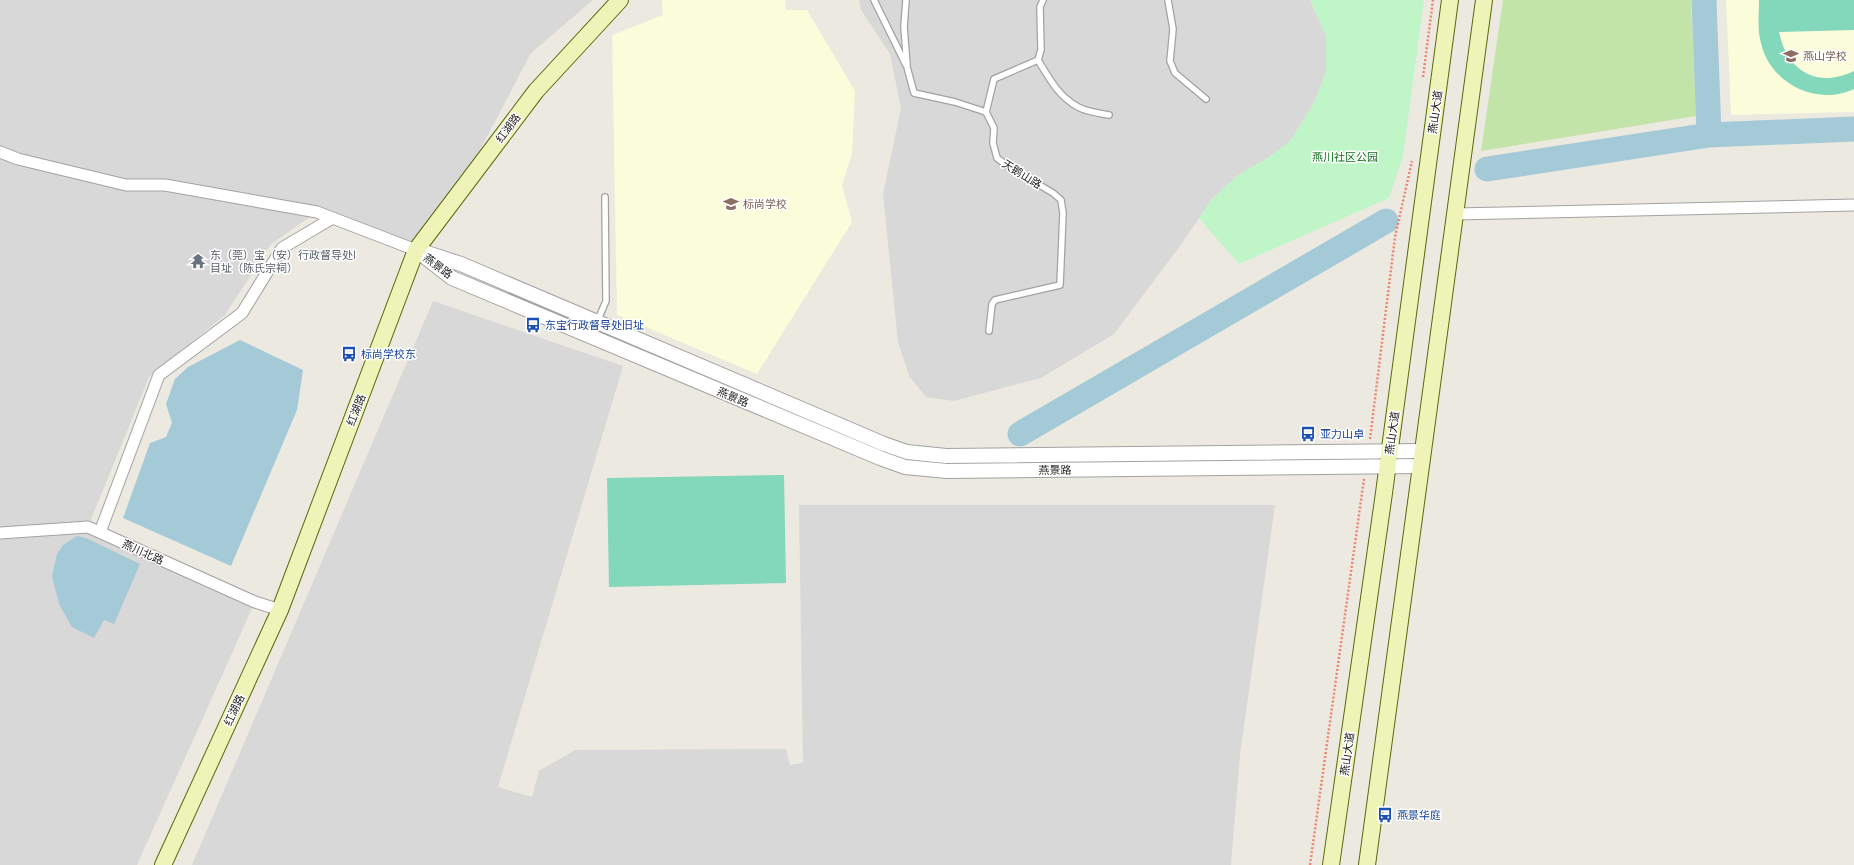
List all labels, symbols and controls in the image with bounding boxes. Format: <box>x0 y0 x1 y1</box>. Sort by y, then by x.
school or university icon: 燕山学校 <box>1782 47 1800 65</box>
place label: 燕山学校 <box>1803 49 1847 62</box>
street label: 燕山大道 <box>1425 89 1444 135</box>
street label: 红湖路 <box>492 111 523 145</box>
park label: 燕川社区公园 <box>1312 150 1378 163</box>
street label: 天鹅山路 <box>1000 156 1044 191</box>
school or university icon: 标尚学校 <box>722 195 740 213</box>
place label: 标尚学校 <box>743 197 787 210</box>
place label: 东（莞）宝（安）行政督导处l 目址（陈氏宗祠） <box>210 248 356 274</box>
street label: 燕景路 <box>421 250 455 281</box>
temple icon: 东（莞）宝（安）行政督导处l 目址（陈氏宗祠） <box>189 252 207 270</box>
bus stop icon: 东宝行政督导处旧址 <box>524 316 542 334</box>
place label: 东宝行政督导处旧址 <box>545 318 644 331</box>
bus stop icon: 标尚学校东 <box>340 345 358 363</box>
place label: 标尚学校东 <box>361 347 416 360</box>
street label: 燕景路 <box>715 384 751 409</box>
street label: 红湖路 <box>344 392 368 428</box>
street label: 燕山大道 <box>1382 410 1401 456</box>
bus stop icon: 亚力山卓 <box>1299 425 1317 443</box>
place label: 亚力山卓 <box>1320 427 1364 440</box>
street label: 燕景路 <box>1038 463 1072 476</box>
street label: 燕川北路 <box>120 537 166 566</box>
street label: 红湖路 <box>221 692 246 727</box>
street label: 燕山大道 <box>1337 731 1356 777</box>
bus stop icon: 燕景华庭 <box>1376 806 1394 824</box>
place label: 燕景华庭 <box>1397 808 1441 821</box>

